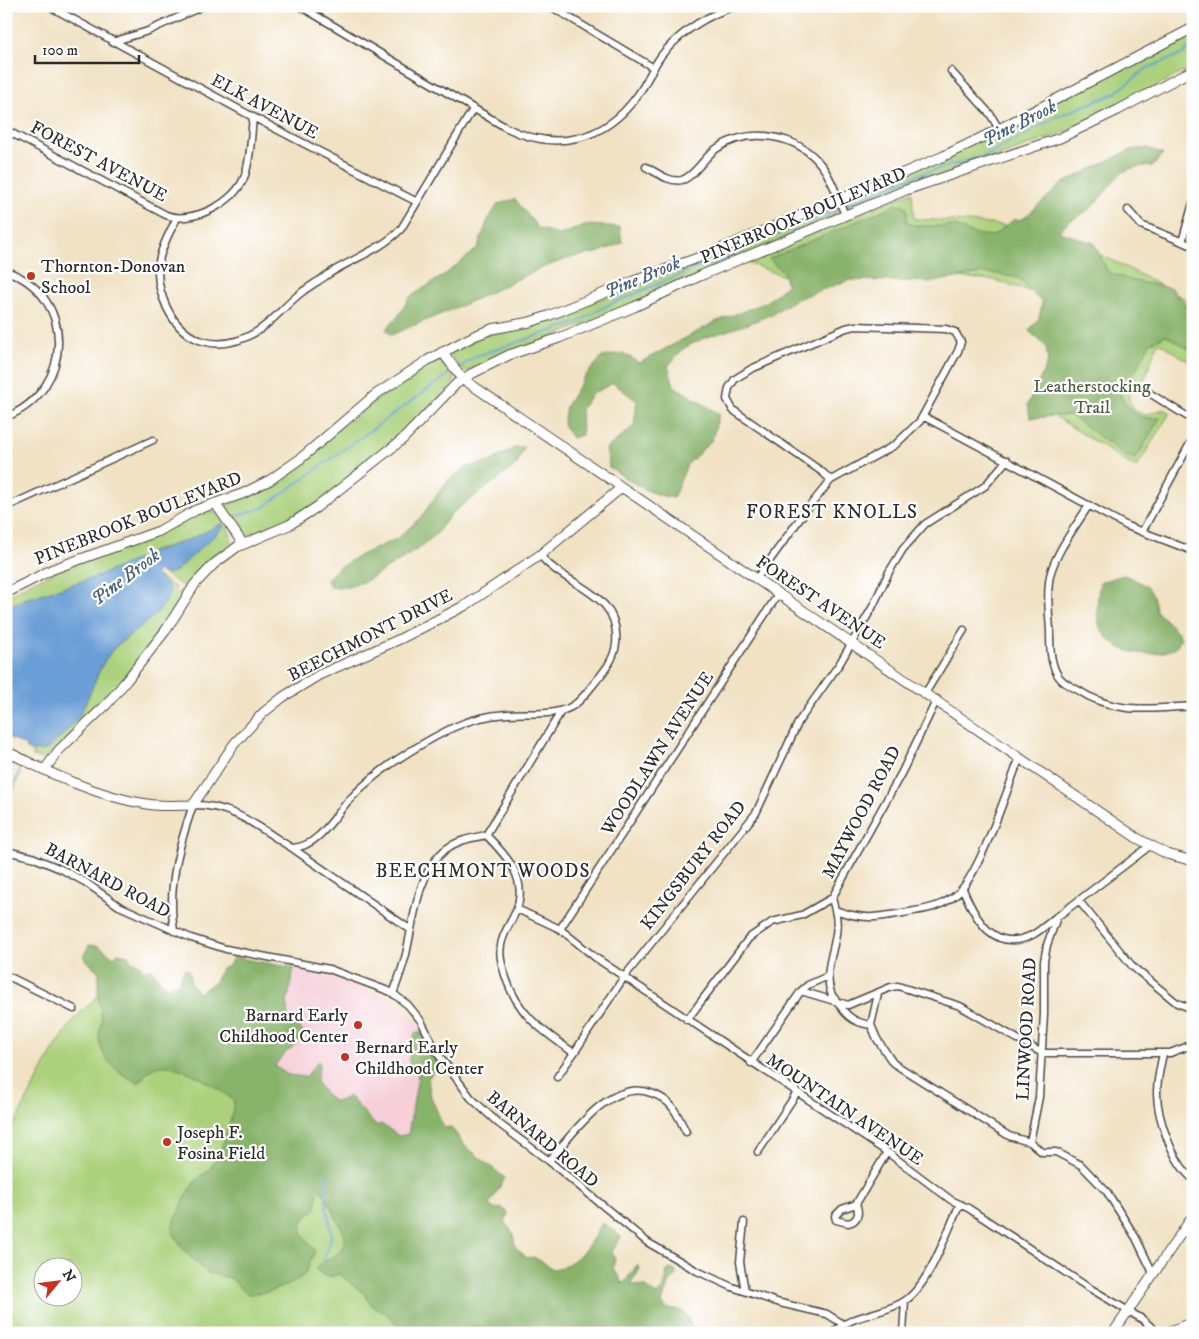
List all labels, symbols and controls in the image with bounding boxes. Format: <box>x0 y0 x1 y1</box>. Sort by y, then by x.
scale bar <box>35 32 139 64</box>
text: 100 m <box>42 41 78 60</box>
street label: ELK AVENUE <box>207 69 322 145</box>
water label: Pine Brook <box>979 95 1061 152</box>
street label: FOREST AVENUE <box>26 117 171 207</box>
street label: PINEBROOK BOULEVARD <box>697 163 910 269</box>
water label: Pine Brook <box>601 251 684 304</box>
place label: Thornton-Donovan School <box>41 256 186 299</box>
marker: Thornton-Donovan School <box>25 270 37 282</box>
park label: Leatherstocking Trail <box>1033 376 1151 419</box>
street label: PINEBROOK BOULEVARD <box>32 467 245 571</box>
district label: FOREST KNOLLS <box>746 501 918 524</box>
water label: Pine Brook <box>87 544 165 610</box>
street label: FOREST AVENUE <box>751 551 890 655</box>
street label: BEECHMONT DRIVE <box>284 585 457 687</box>
street label: WOODLAWN AVENUE <box>596 667 719 840</box>
street label: MAYWOOD ROAD <box>818 742 906 883</box>
street label: KINGSBURY ROAD <box>636 797 751 935</box>
street label: BARNARD ROAD <box>41 838 174 923</box>
district label: BEECHMONT WOODS <box>375 860 591 883</box>
street label: LINWOOD ROAD <box>1012 957 1042 1101</box>
place label: Barnard Early Childhood Center <box>219 1005 348 1048</box>
marker: Barnard Early Childhood Center <box>352 1019 364 1031</box>
place label: Bernard Early Childhood Center <box>355 1037 484 1080</box>
street label: MOUNTAIN AVENUE <box>762 1049 927 1171</box>
marker: Bernard Early Childhood Center <box>339 1051 351 1063</box>
street label: BARNARD ROAD <box>482 1087 603 1193</box>
place label: Joseph F. Fosina Field <box>175 1122 265 1165</box>
marker: Joseph F. Fosina Field <box>161 1136 173 1148</box>
north arrow <box>32 1256 82 1306</box>
text: N <box>58 1267 79 1286</box>

